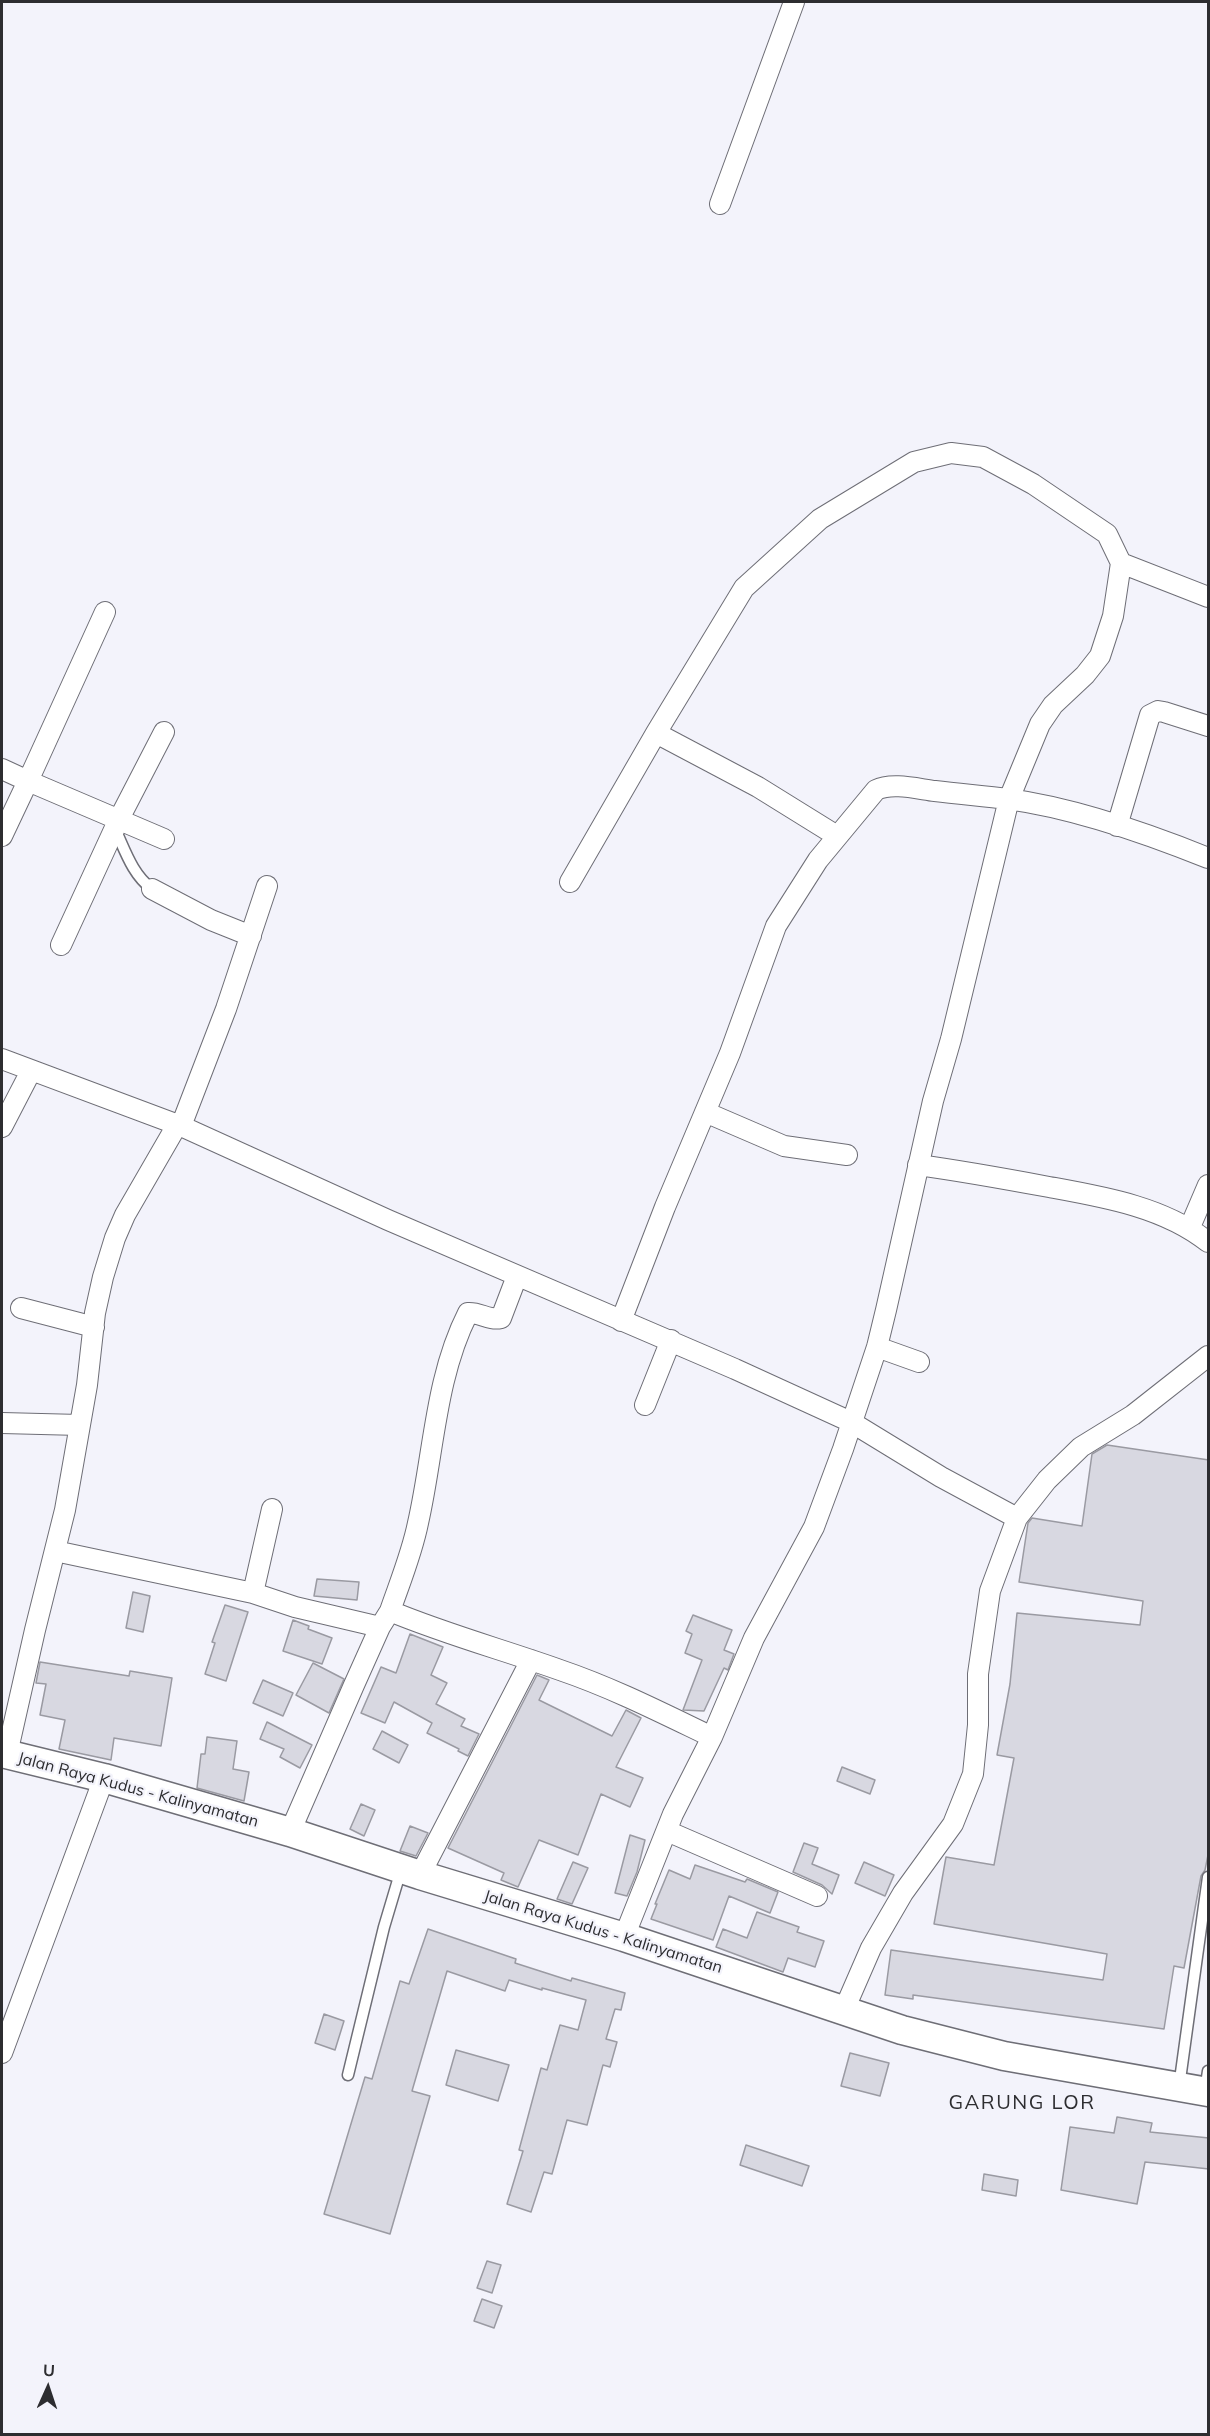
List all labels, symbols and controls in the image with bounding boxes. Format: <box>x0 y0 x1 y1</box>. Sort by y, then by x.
street label: Jalan Raya Kudus - Kalinyamatan <box>15 1749 261 1831</box>
street label: Jalan Raya Kudus - Kalinyamatan <box>481 1886 725 1978</box>
district label: GARUNG LOR <box>949 2091 1095 2115</box>
north arrow <box>18 2358 78 2418</box>
text: U <box>43 2360 55 2380</box>

